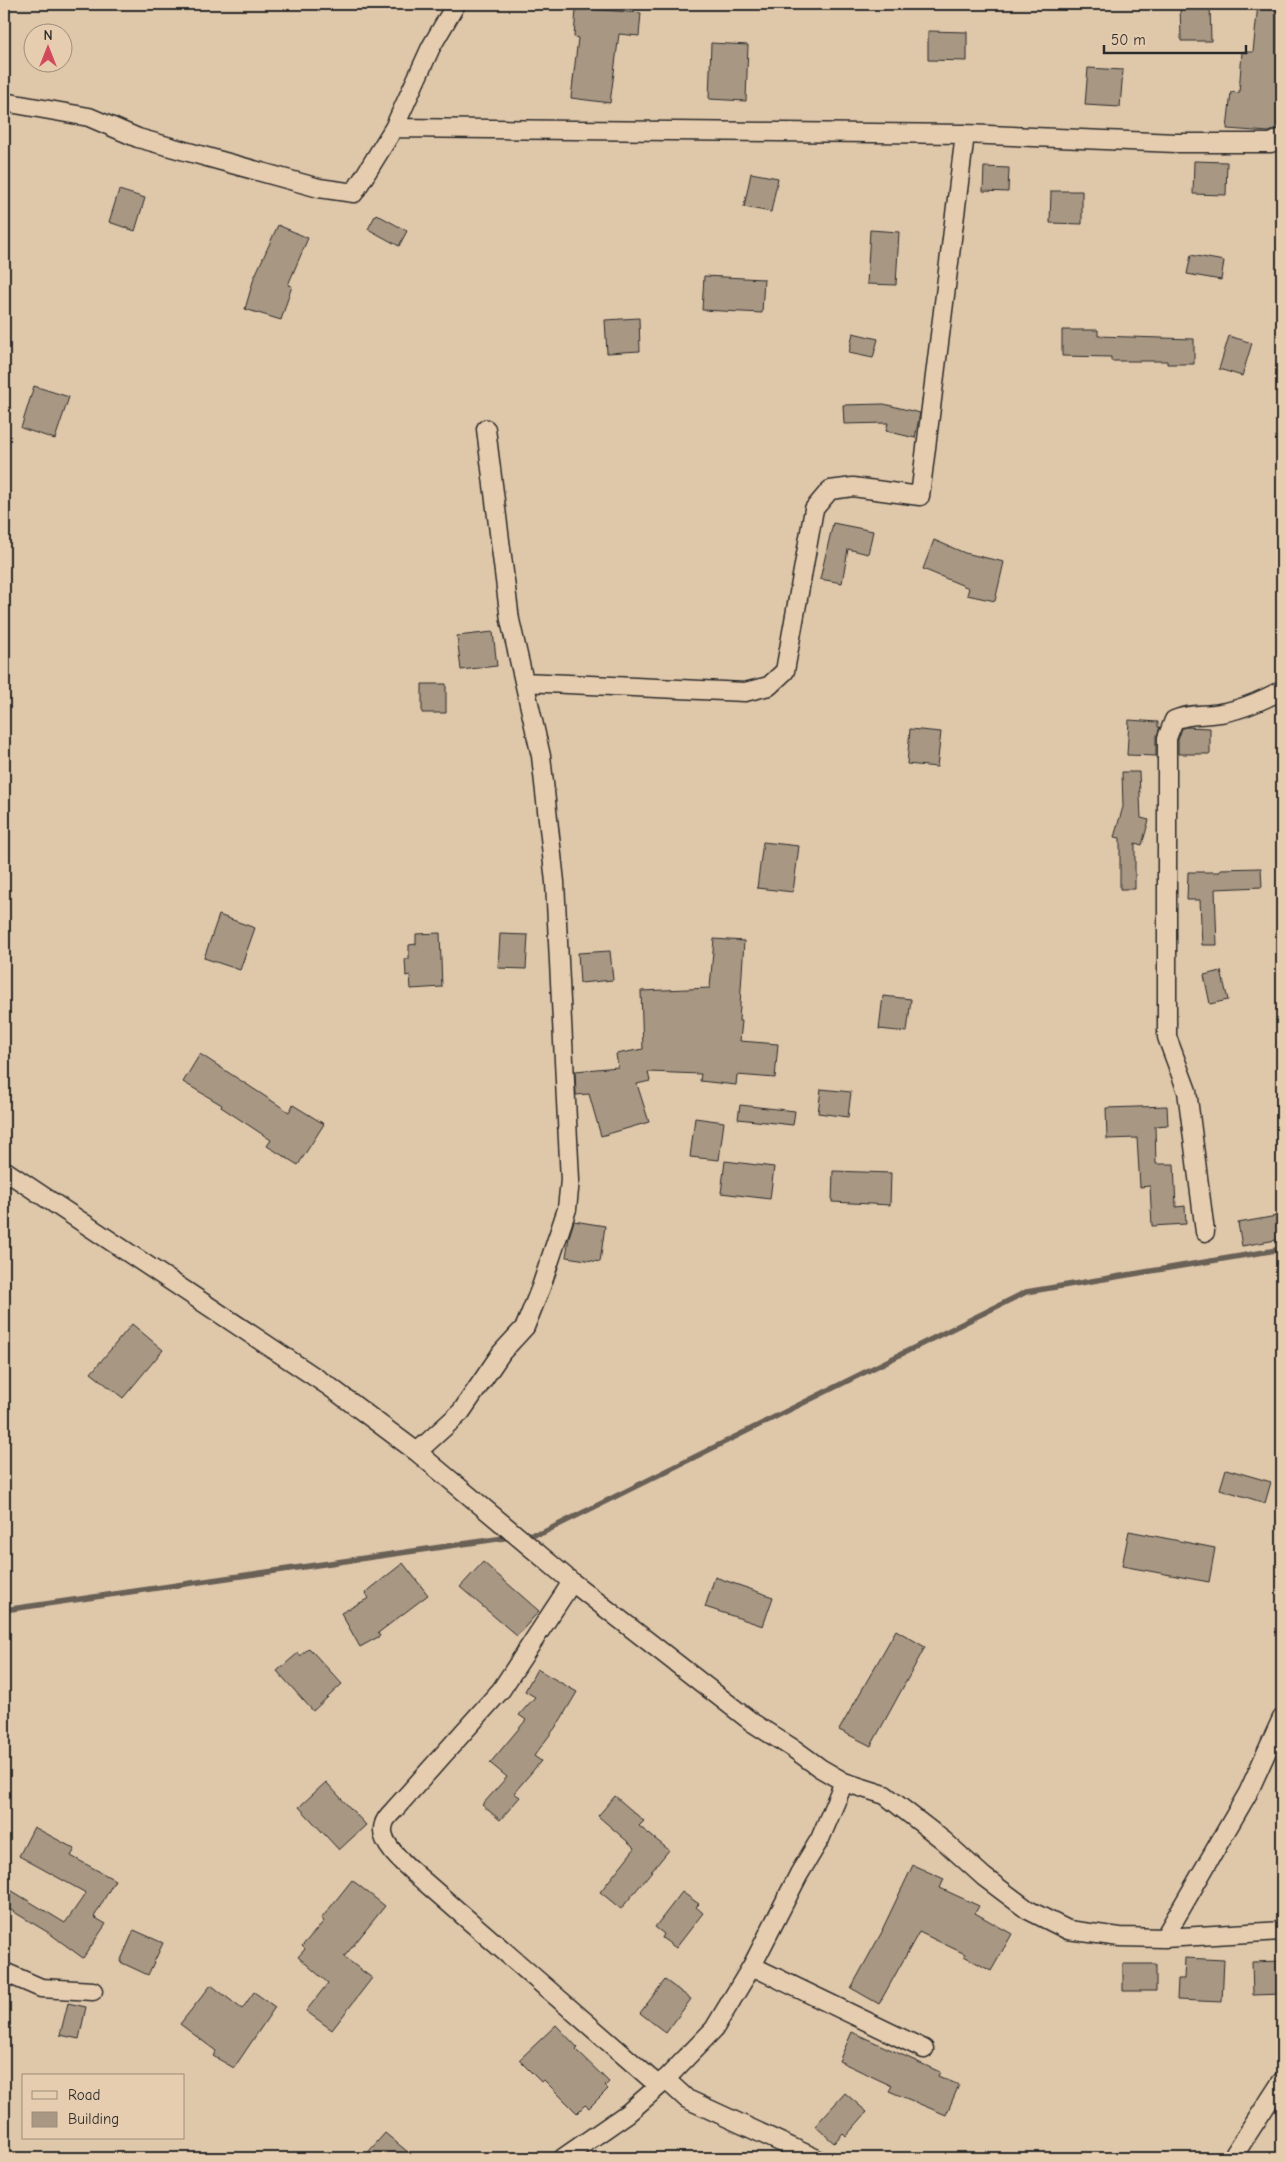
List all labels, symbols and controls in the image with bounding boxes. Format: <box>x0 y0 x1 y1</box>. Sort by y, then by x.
north arrow <box>22 22 72 72</box>
scale bar <box>1104 22 1246 54</box>
text: N <box>43 27 53 44</box>
text: 50 m <box>1111 31 1146 49</box>
legend <box>22 2074 185 2140</box>
text: Road <box>68 2086 100 2104</box>
text: Building <box>68 2110 119 2128</box>

